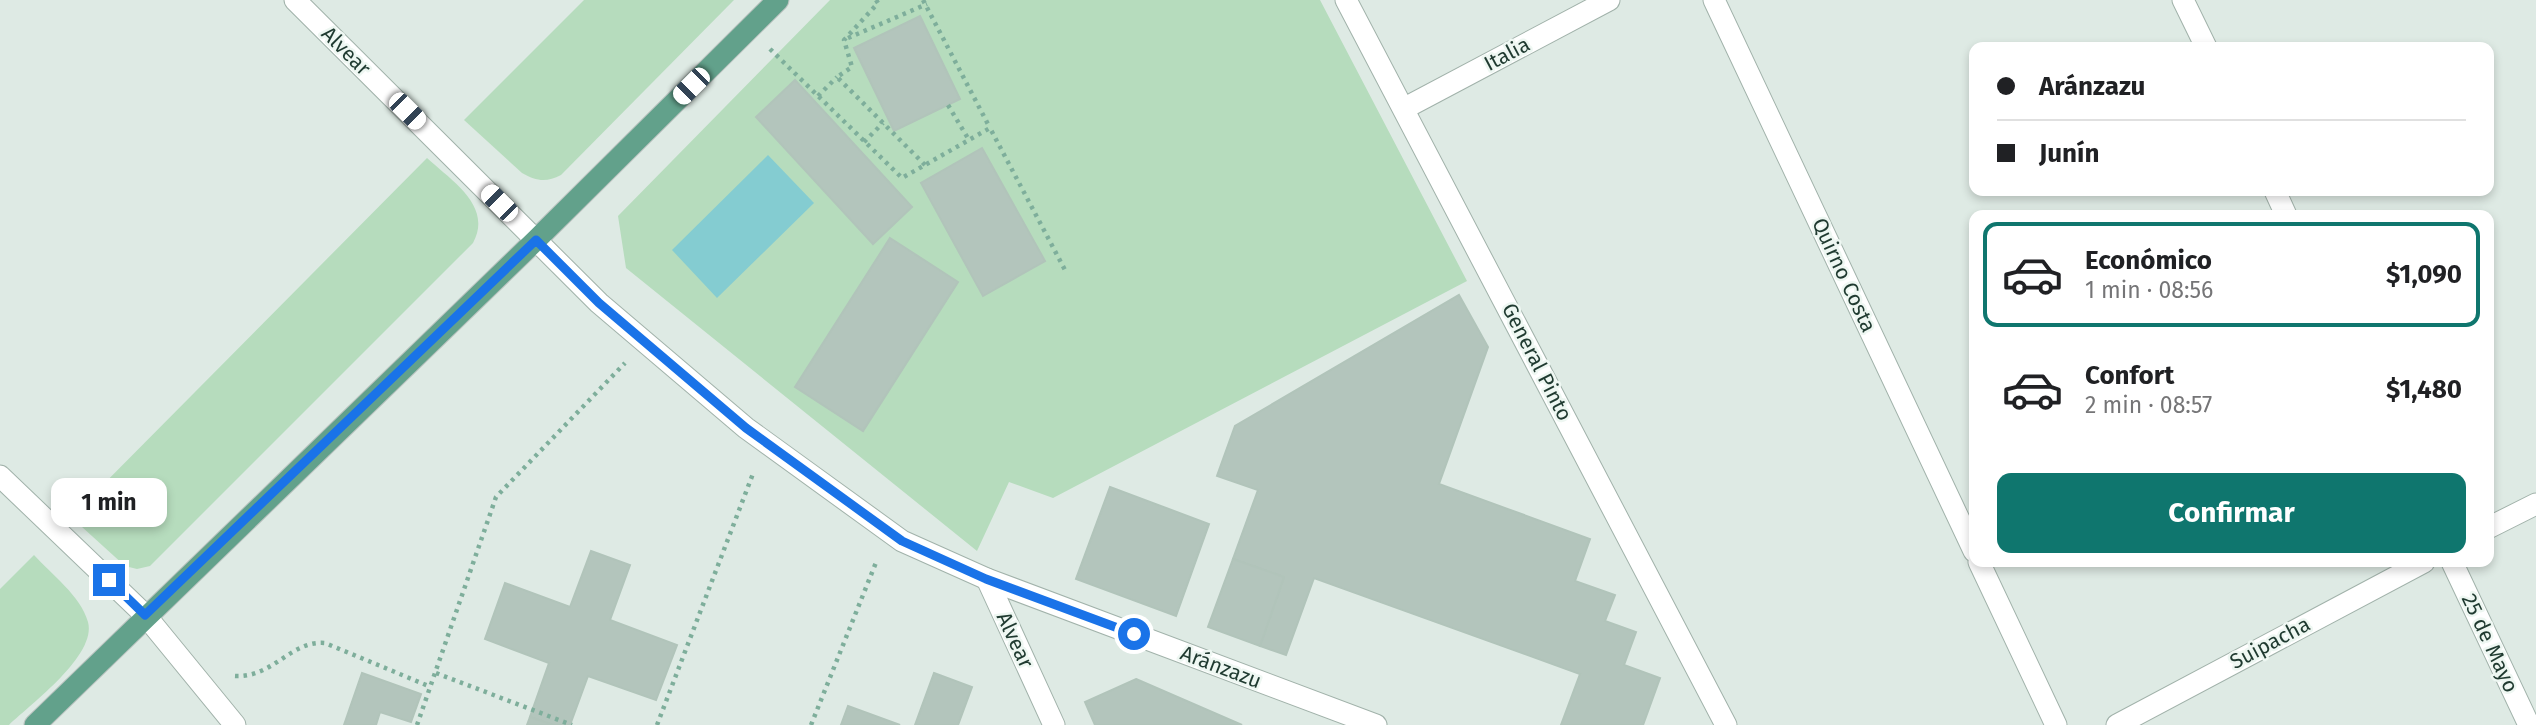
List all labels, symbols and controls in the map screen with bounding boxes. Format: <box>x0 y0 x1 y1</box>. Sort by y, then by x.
street label: Alvear <box>316 21 376 81</box>
street label: Italia <box>1480 31 1534 77</box>
car <box>669 64 714 108</box>
text: Aránzazu <box>2039 71 2145 102</box>
car <box>385 89 430 133</box>
text: Junín <box>2039 138 2099 169</box>
car <box>477 181 522 225</box>
street label: Quirno Costa <box>1806 214 1882 336</box>
icon: car <box>2001 243 2064 306</box>
text: Económico <box>2085 245 2212 276</box>
text: $1,090 <box>2386 259 2462 290</box>
text: 1 min · 08:56 <box>2085 276 2213 304</box>
street label: General Pinto <box>1496 299 1578 425</box>
icon: car <box>2001 358 2064 421</box>
text: Confort <box>2085 360 2174 391</box>
text: $1,480 <box>2386 374 2462 405</box>
text: 2 min · 08:57 <box>2085 391 2212 419</box>
button: Confirmar <box>1997 473 2466 553</box>
callout: 1 min <box>51 478 167 528</box>
text: 1 min <box>81 488 137 516</box>
route end <box>93 564 125 596</box>
street label: 25 de Mayo <box>2456 589 2524 697</box>
street label: Alvear <box>991 608 1039 672</box>
street label: Suipacha <box>2225 611 2315 675</box>
route start <box>1118 618 1150 650</box>
street label: Aránzazu <box>1177 640 1265 694</box>

